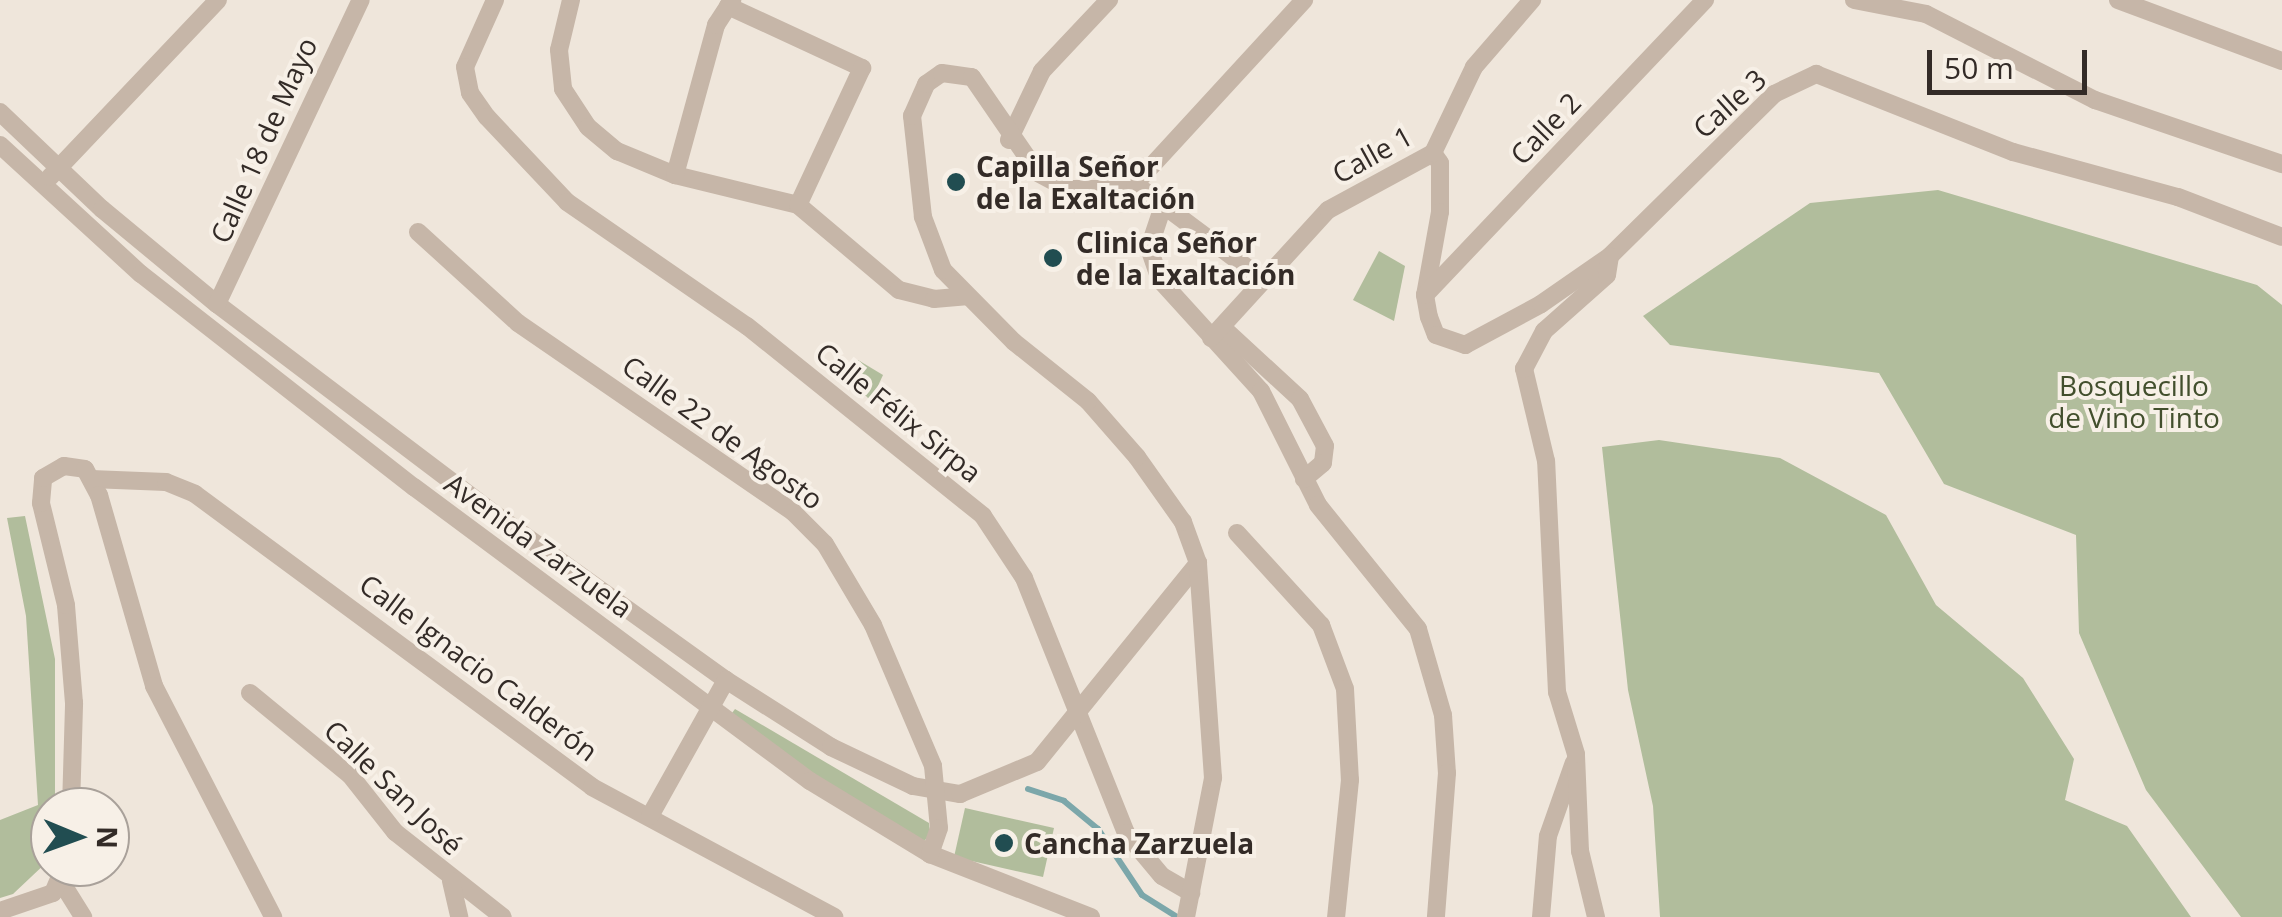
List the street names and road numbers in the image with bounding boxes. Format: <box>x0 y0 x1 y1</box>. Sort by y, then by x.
street label: Calle 18 de Mayo <box>203 32 323 248</box>
street label: Calle 3 <box>1686 62 1772 144</box>
street label: Calle 2 <box>1503 85 1587 171</box>
street label: Calle 1 <box>1326 118 1418 190</box>
street label: Calle Félix Sirpa <box>809 335 989 489</box>
street label: Calle 22 de Agosto <box>616 348 830 516</box>
street label: Avenida Zarzuela <box>439 466 639 624</box>
street label: Calle Ignacio Calderón <box>353 567 605 767</box>
street label: Calle San José <box>318 713 470 861</box>

